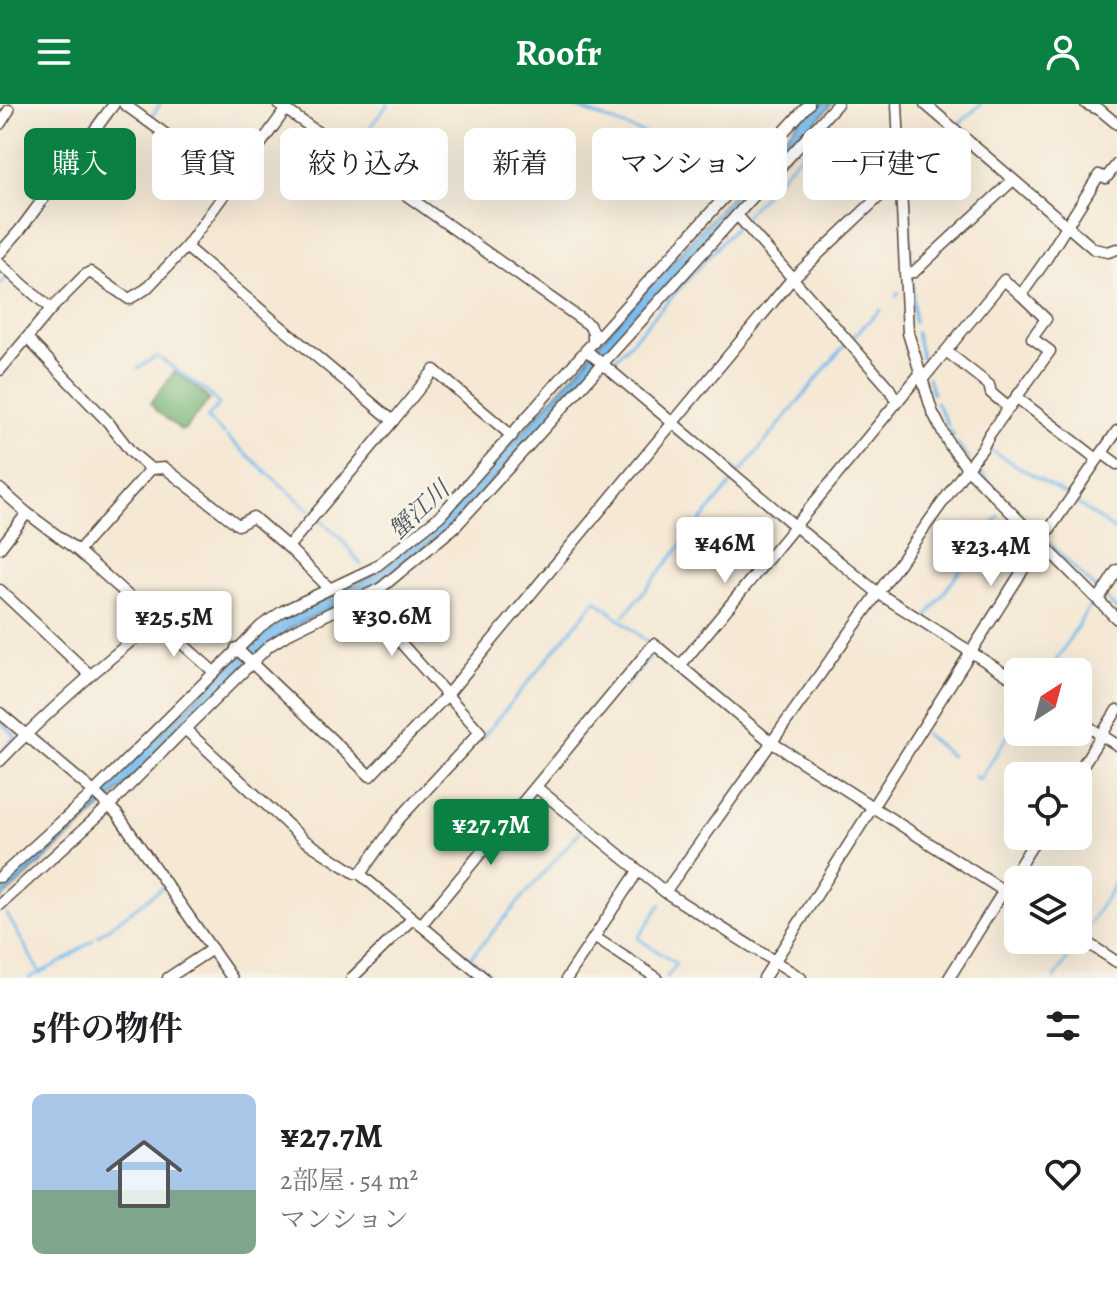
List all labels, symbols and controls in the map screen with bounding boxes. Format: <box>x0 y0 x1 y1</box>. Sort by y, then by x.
text: Roofr <box>515 28 602 77</box>
icon: menu <box>32 30 76 74</box>
icon: person <box>1041 30 1085 74</box>
chip: 購入 <box>24 128 136 200</box>
chip: 賃貸 <box>152 128 264 200</box>
chip: 絞り込み <box>280 128 448 200</box>
chip: 新着 <box>464 128 576 200</box>
chip: マンション <box>592 128 787 200</box>
chip: 一戸建て <box>803 128 971 200</box>
water label: 蟹江川 <box>382 472 458 546</box>
pin: ¥46M <box>678 517 772 585</box>
pin: ¥23.4M <box>926 520 1056 588</box>
text: ¥46M <box>694 525 756 560</box>
text: ¥23.4M <box>951 528 1031 563</box>
pin: ¥30.6M <box>327 590 457 658</box>
pin: ¥25.5M <box>109 591 239 659</box>
text: ¥30.6M <box>352 598 432 633</box>
text: ¥25.5M <box>135 599 213 634</box>
north arrow <box>1004 658 1092 746</box>
map controls <box>1004 658 1092 954</box>
button: locate <box>1004 762 1092 850</box>
pin: ¥27.7M <box>426 799 556 867</box>
text: ¥27.7M <box>452 807 530 842</box>
button: layers <box>1004 866 1092 954</box>
icon: filters <box>1041 1004 1085 1048</box>
text: 5件の物件 <box>32 1005 183 1052</box>
text: ¥27.7M <box>280 1112 383 1159</box>
icon: home <box>96 1126 192 1222</box>
icon: heart <box>1041 1152 1085 1196</box>
text: 2部屋 · 54 m² <box>280 1163 418 1198</box>
text: マンション <box>280 1202 409 1237</box>

